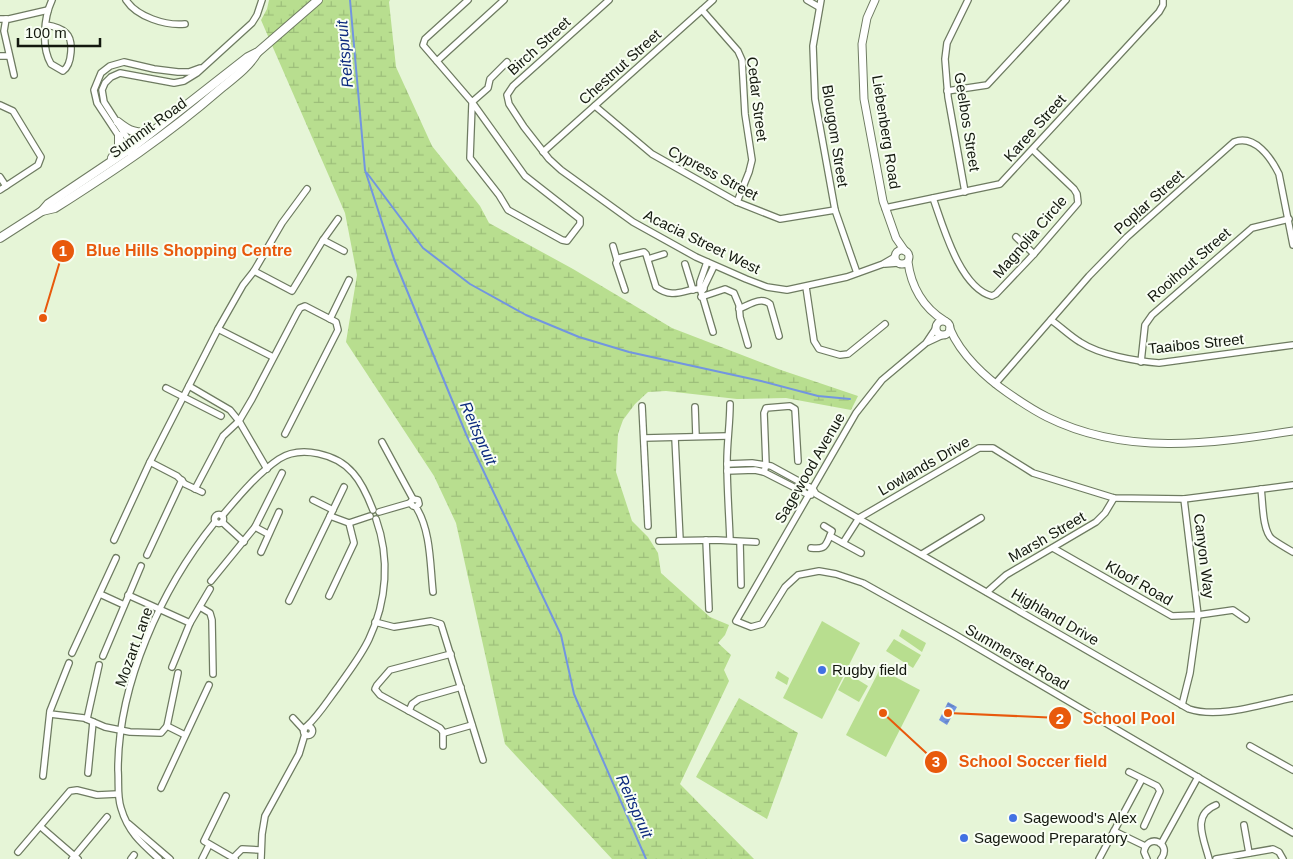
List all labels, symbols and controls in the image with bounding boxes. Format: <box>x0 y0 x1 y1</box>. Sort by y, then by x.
street label: Birch Street <box>504 13 574 78</box>
scale bar <box>18 15 100 47</box>
water label: Reitspruit <box>333 19 356 88</box>
text: 100 m <box>25 24 67 41</box>
street label: Chestnut Street <box>575 25 665 108</box>
street label: Cedar Street <box>744 56 771 143</box>
street label: Geelbos Street <box>951 71 984 173</box>
street label: Liebenberg Road <box>869 74 904 190</box>
street label: Blougom Street <box>819 84 852 189</box>
street label: Karee Street <box>1000 90 1070 165</box>
street label: Summit Road <box>106 94 189 161</box>
street label: Cypress Street <box>665 142 762 204</box>
street label: Poplar Street <box>1110 165 1188 237</box>
street label: Magnolia Circle <box>989 192 1070 281</box>
street label: Acacia Street West <box>641 206 764 277</box>
street label: Rooihout Street <box>1144 223 1234 305</box>
callout: Blue Hills Shopping Centre <box>51 235 302 266</box>
text: 1 <box>59 242 67 259</box>
text: Blue Hills Shopping Centre <box>86 242 292 259</box>
street label: Taaibos Street <box>1147 330 1245 357</box>
water label: Reitspruit <box>457 399 500 468</box>
street label: Sagewood Avenue <box>771 409 848 526</box>
street label: Lowlands Drive <box>875 433 972 499</box>
street label: Marsh Street <box>1005 507 1089 565</box>
street label: Canyon Way <box>1191 513 1218 600</box>
street label: Kloof Road <box>1103 557 1176 608</box>
street label: Highland Drive <box>1008 585 1102 649</box>
street label: Mozart Lane <box>111 605 156 689</box>
street label: Summerset Road <box>962 620 1072 693</box>
place label: Rugby field <box>832 661 907 678</box>
marker: Rugby field <box>816 664 828 676</box>
callout: School Pool <box>1047 703 1185 734</box>
text: 2 <box>1056 710 1064 727</box>
text: School Pool <box>1083 710 1175 727</box>
callout: School Soccer field <box>924 746 1117 777</box>
text: 3 <box>932 753 940 770</box>
text: School Soccer field <box>959 753 1107 770</box>
water label: Reitspruit <box>613 772 656 841</box>
place label: Sagewood's Alex <box>1023 809 1137 826</box>
marker: Sagewood's Alex <box>1007 812 1019 824</box>
place label: Sagewood Preparatory <box>974 829 1128 846</box>
marker: Sagewood Preparatory <box>958 832 970 844</box>

